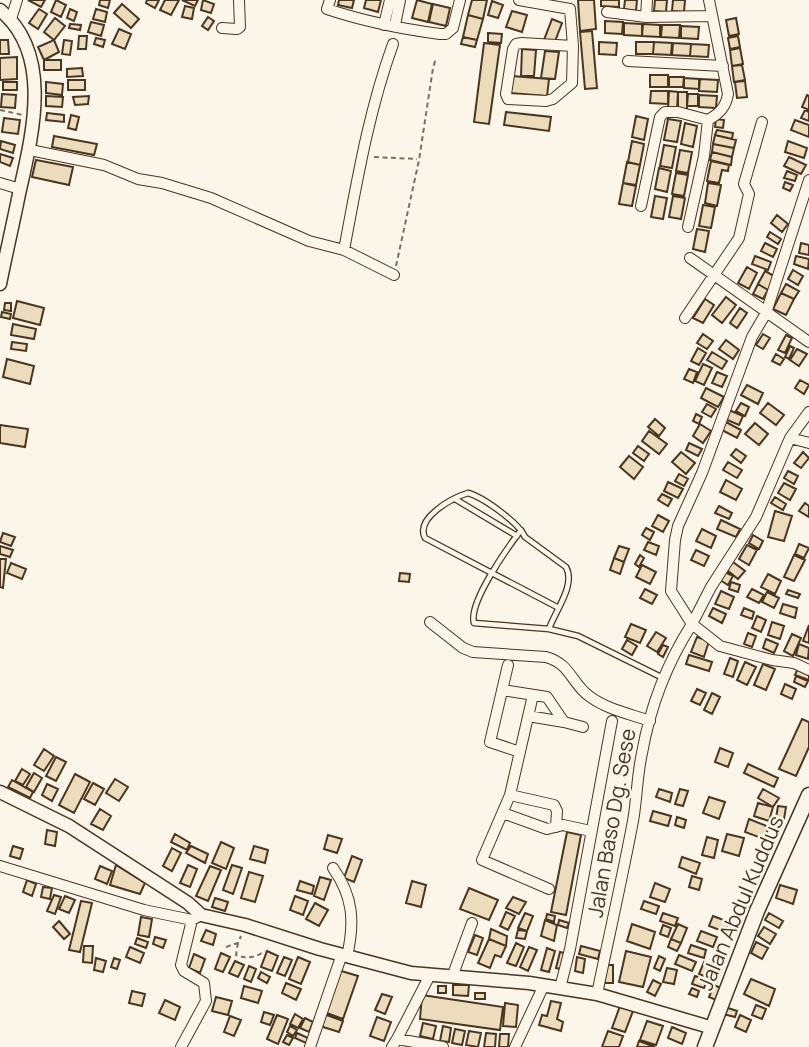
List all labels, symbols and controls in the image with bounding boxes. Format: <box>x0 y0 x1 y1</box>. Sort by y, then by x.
street label: Jalan Baso Dg. Sese <box>581 726 641 920</box>
street label: Jalan Abdul Kuddus <box>691 811 789 994</box>

